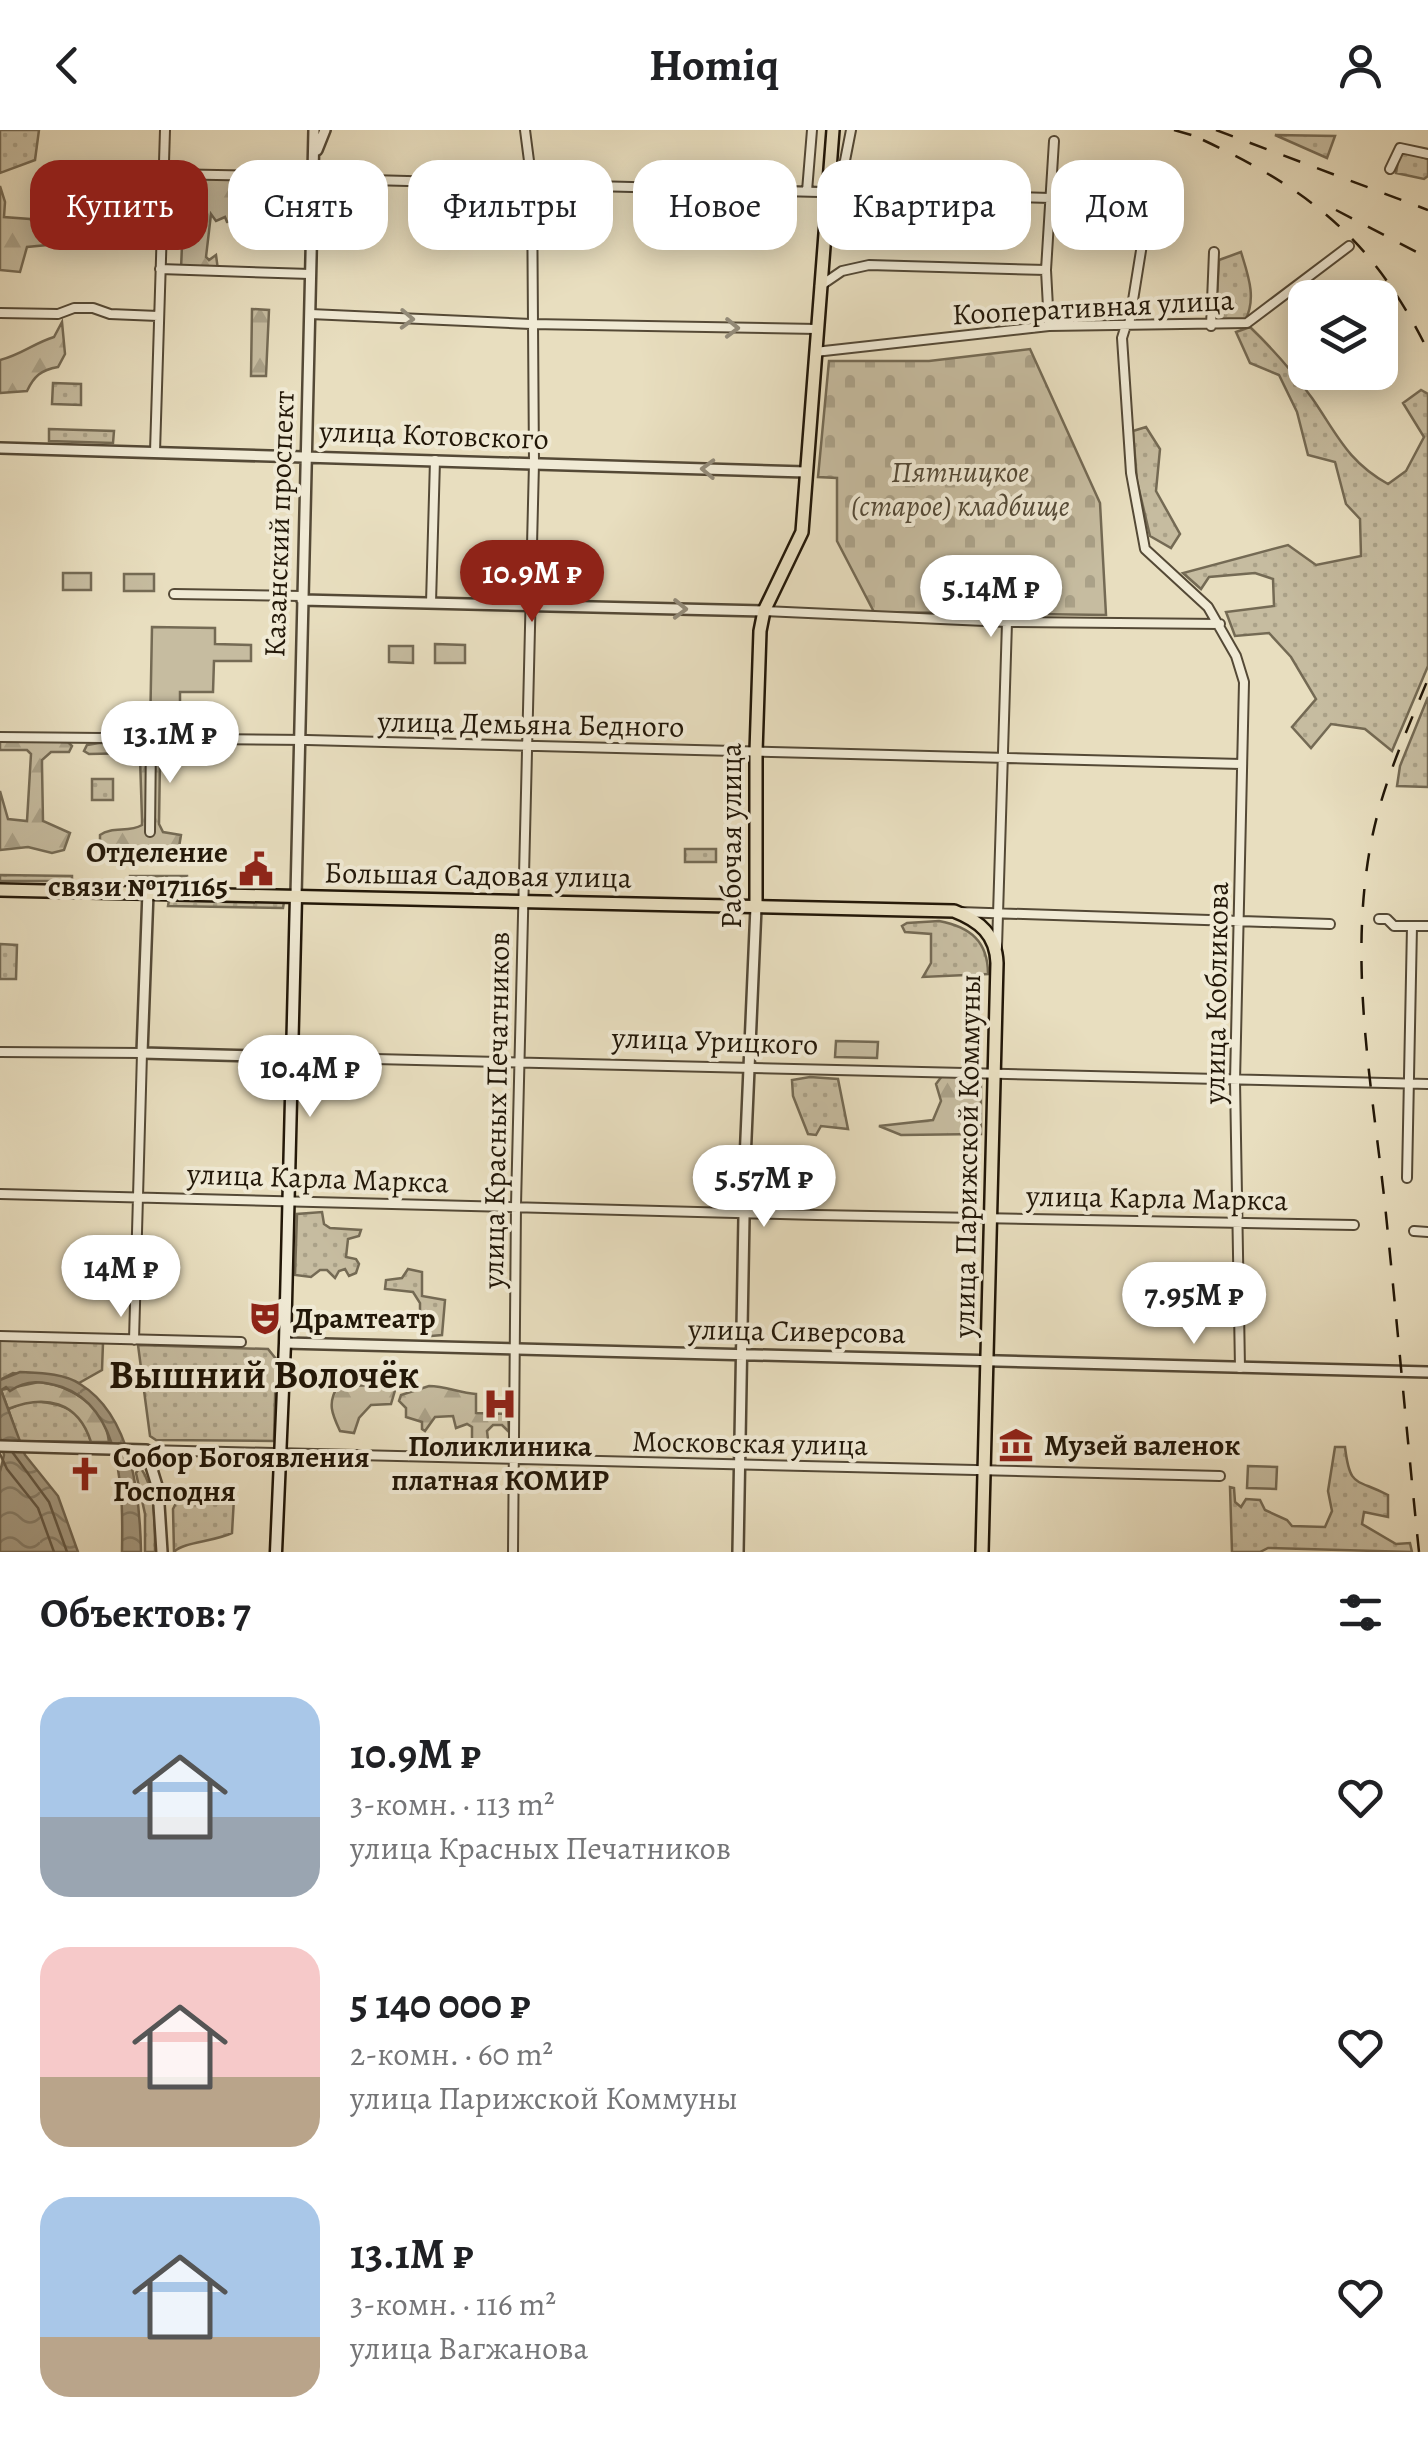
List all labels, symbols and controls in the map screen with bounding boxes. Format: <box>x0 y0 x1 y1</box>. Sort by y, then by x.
text: Homiq <box>649 34 779 96</box>
icon: back <box>40 38 95 93</box>
icon: person <box>1333 38 1388 93</box>
chip: Купить <box>30 160 208 250</box>
chip: Снять <box>228 160 388 250</box>
chip: Фильтры <box>408 160 613 250</box>
chip: Новое <box>633 160 797 250</box>
chip: Квартира <box>817 160 1031 250</box>
chip: Дом <box>1051 160 1184 250</box>
street label: Кооперативная улица <box>951 280 1235 334</box>
map controls <box>1288 280 1398 390</box>
button: layers <box>1288 280 1398 390</box>
one-way arrow <box>400 308 416 329</box>
one-way arrow <box>726 317 741 339</box>
street label: Казанский проспект <box>254 390 304 658</box>
street label: улица Котовского <box>318 411 549 459</box>
park label: Пятницкое (старое) кладбище <box>850 452 1070 526</box>
one-way arrow <box>700 458 716 479</box>
pin: 10.9M ₽ <box>440 540 624 625</box>
text: 10.9M ₽ <box>482 550 582 594</box>
pin: 5.14M ₽ <box>899 555 1083 640</box>
text: 5.14M ₽ <box>942 565 1040 609</box>
one-way arrow <box>672 598 688 620</box>
pin: 13.1M ₽ <box>78 701 262 786</box>
street label: улица Демьяна Бедного <box>376 701 685 747</box>
text: 13.1M ₽ <box>123 711 217 755</box>
street label: Рабочая улица <box>711 743 751 929</box>
place label: Отделение связи №171165 <box>48 832 228 906</box>
public building icon: Отделение связи №171165 <box>237 850 275 888</box>
street label: Большая Садовая улица <box>324 852 632 898</box>
street label: улица Кобликова <box>1194 881 1238 1106</box>
street label: улица Красных Печатников <box>473 931 519 1290</box>
street label: улица Парижской Коммуны <box>944 974 990 1339</box>
street label: улица Урицкого <box>610 1017 819 1065</box>
pin: 10.4M ₽ <box>218 1035 402 1120</box>
text: 10.4M ₽ <box>260 1045 360 1089</box>
pin: 5.57M ₽ <box>672 1145 856 1230</box>
street label: улица Карла Маркса <box>185 1153 450 1203</box>
text: 5.57M ₽ <box>715 1155 813 1199</box>
street label: улица Карла Маркса <box>1025 1176 1288 1220</box>
pin: 14M ₽ <box>51 1235 191 1320</box>
text: 14M ₽ <box>83 1245 159 1289</box>
pin: 7.95M ₽ <box>1102 1262 1286 1347</box>
text: 7.95M ₽ <box>1144 1272 1244 1316</box>
place label: Драмтеатр <box>293 1298 436 1338</box>
theatre icon: Драмтеатр <box>246 1299 284 1337</box>
street label: улица Сиверсова <box>687 1309 906 1353</box>
district label: Вышний Волочёк <box>109 1347 419 1402</box>
hospital icon: Поликлиника платная КОМИР <box>481 1385 519 1423</box>
street label: Московская улица <box>632 1421 869 1465</box>
place label: Музей валенок <box>1044 1425 1240 1465</box>
place label: Поликлиника платная КОМИР <box>391 1426 610 1500</box>
museum icon: Музей валенок <box>997 1426 1035 1464</box>
place label: Собор Богоявления Господня <box>113 1437 370 1511</box>
church icon: Собор Богоявления Господня <box>66 1455 104 1493</box>
text: Объектов: 7 <box>40 1584 251 1641</box>
icon: filters <box>1333 1585 1388 1640</box>
text: 10.9M ₽ <box>350 1725 481 1782</box>
icon: home <box>120 1737 240 1857</box>
icon: heart <box>1333 1770 1388 1825</box>
text: 3-комн. · 113 m² <box>350 1782 555 1826</box>
text: улица Красных Печатников <box>350 1826 731 1870</box>
text: 5 140 000 ₽ <box>350 1975 530 2032</box>
icon: home <box>120 1987 240 2107</box>
icon: heart <box>1333 2020 1388 2075</box>
text: 2-комн. · 60 m² <box>350 2032 553 2076</box>
text: улица Парижской Коммуны <box>350 2076 738 2120</box>
text: 13.1M ₽ <box>350 2225 474 2282</box>
icon: home <box>120 2237 240 2357</box>
icon: heart <box>1333 2270 1388 2325</box>
text: 3-комн. · 116 m² <box>350 2282 556 2326</box>
text: улица Вагжанова <box>350 2326 588 2370</box>

